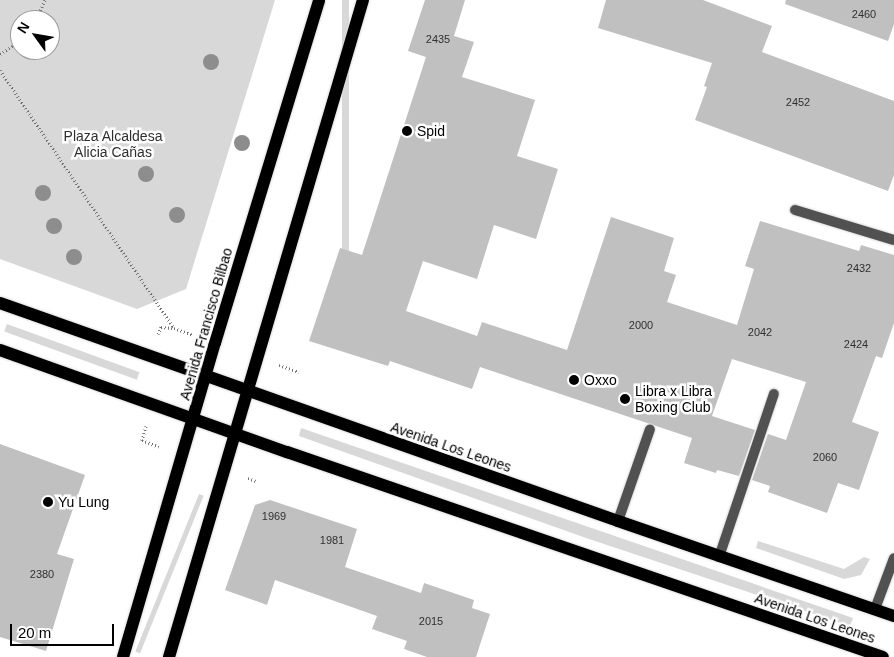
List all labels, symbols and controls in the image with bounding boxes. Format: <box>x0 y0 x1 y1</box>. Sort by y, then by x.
house number: 2460 <box>852 7 876 21</box>
north arrow <box>10 10 60 60</box>
text: N <box>14 19 33 36</box>
house number: 2435 <box>426 32 450 46</box>
house number: 2452 <box>786 95 810 109</box>
place label: Spid <box>417 123 445 139</box>
marker: Spid <box>401 125 413 137</box>
park label: Plaza Alcaldesa Alicia Cañas <box>63 128 163 160</box>
street label: Avenida Francisco Bilbao <box>176 246 236 402</box>
house number: 2432 <box>847 261 871 275</box>
house number: 2000 <box>629 318 653 332</box>
house number: 2042 <box>748 325 772 339</box>
house number: 2424 <box>844 337 868 351</box>
place label: Oxxo <box>584 372 617 388</box>
marker: Oxxo <box>568 374 580 386</box>
place label: Libra x Libra Boxing Club <box>635 383 712 416</box>
marker: Libra x Libra Boxing Club <box>619 393 631 405</box>
street label: Avenida Los Leones <box>388 418 514 476</box>
house number: 2060 <box>813 450 837 464</box>
place label: Yu Lung <box>58 494 109 510</box>
marker: Yu Lung <box>42 496 54 508</box>
house number: 1969 <box>262 509 286 523</box>
house number: 1981 <box>320 533 344 547</box>
house number: 2380 <box>30 567 54 581</box>
street label: Avenida Los Leones <box>752 589 878 647</box>
scale bar <box>12 614 116 646</box>
house number: 2015 <box>419 614 443 628</box>
text: 20 m <box>18 624 51 641</box>

